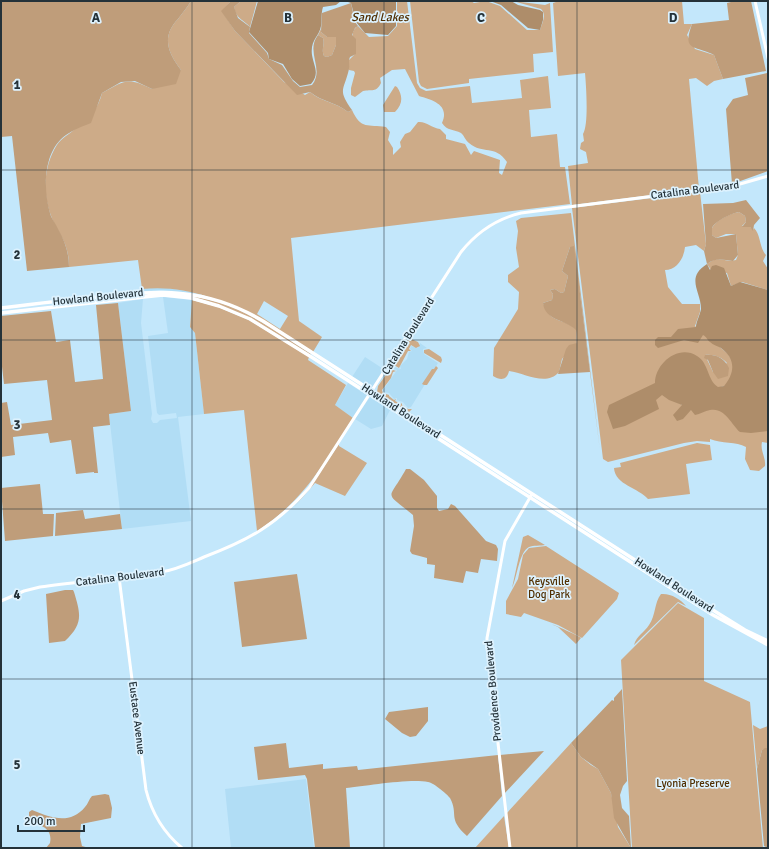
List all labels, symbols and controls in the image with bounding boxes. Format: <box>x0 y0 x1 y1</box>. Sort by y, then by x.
text: A <box>92 10 101 26</box>
text: B <box>284 10 292 26</box>
water label: Sand Lakes <box>351 10 411 25</box>
text: C <box>477 10 485 26</box>
text: D <box>669 10 678 26</box>
text: 1 <box>13 77 21 93</box>
street label: Catalina Boulevard <box>650 178 740 202</box>
text: 2 <box>13 247 21 263</box>
street label: Howland Boulevard <box>52 286 144 308</box>
street label: Catalina Boulevard <box>379 295 437 377</box>
street label: Howland Boulevard <box>359 381 443 441</box>
text: 3 <box>13 417 21 433</box>
street label: Howland Boulevard <box>632 555 716 615</box>
street label: Catalina Boulevard <box>75 565 165 589</box>
park label: Keysville Dog Park <box>528 575 571 601</box>
text: 4 <box>13 587 21 603</box>
street label: Providence Boulevard <box>482 640 504 742</box>
street label: Eustace Avenue <box>126 681 148 755</box>
text: 5 <box>13 757 21 773</box>
park label: Lyonia Preserve <box>656 777 730 790</box>
scale bar <box>18 807 84 833</box>
text: 200 m <box>24 814 56 829</box>

